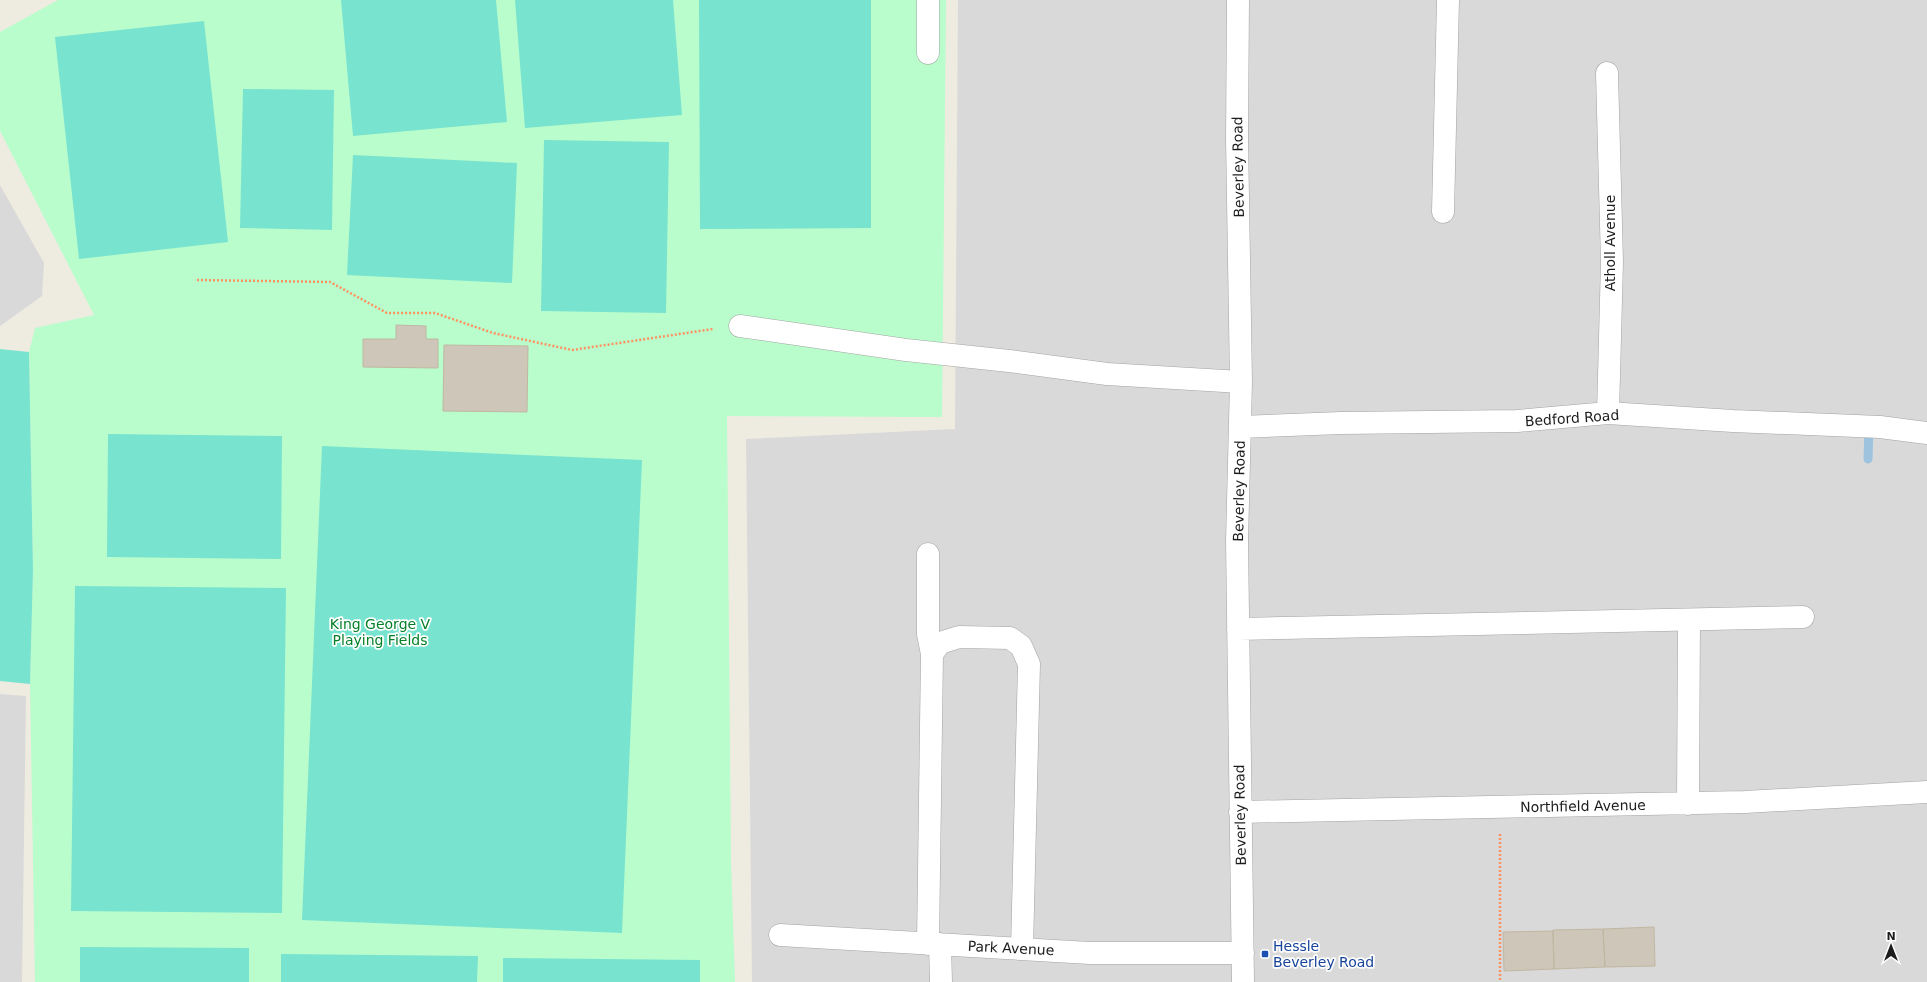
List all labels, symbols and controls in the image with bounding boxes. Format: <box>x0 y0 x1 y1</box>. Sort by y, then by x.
street label: Beverley Road <box>1229 116 1247 218</box>
street label: Atholl Avenue <box>1602 195 1618 291</box>
street label: Bedford Road <box>1524 407 1620 429</box>
street label: Beverley Road <box>1230 440 1248 542</box>
park label: King George V Playing Fields <box>330 616 431 648</box>
street label: Beverley Road <box>1231 764 1249 866</box>
street label: Northfield Avenue <box>1520 797 1646 815</box>
north arrow <box>1871 926 1911 966</box>
text: N <box>1886 930 1896 943</box>
street label: Park Avenue <box>967 938 1055 958</box>
place label: Hessle Beverley Road <box>1273 938 1374 970</box>
marker: Hessle Beverley Road <box>1260 949 1270 959</box>

